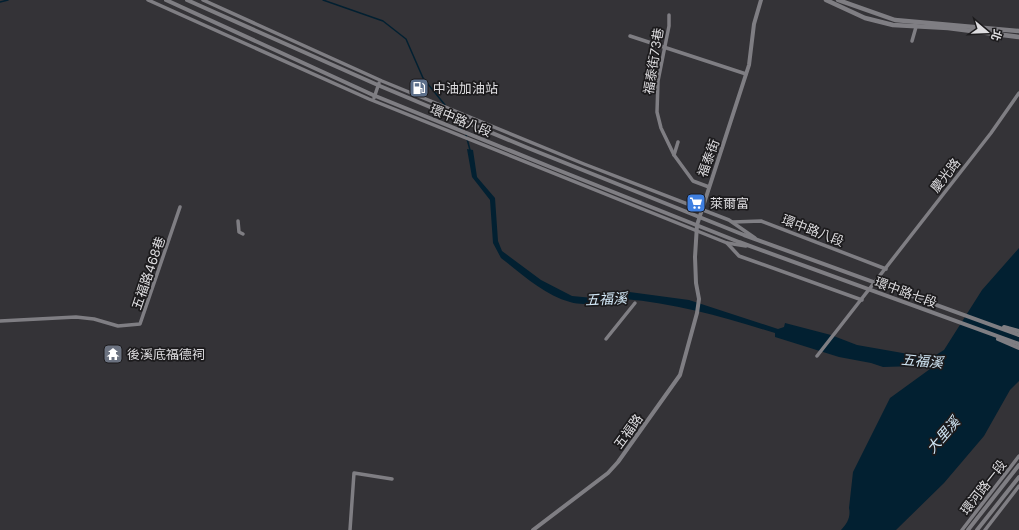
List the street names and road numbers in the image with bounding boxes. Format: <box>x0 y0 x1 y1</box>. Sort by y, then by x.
street label: 福泰街73巷 <box>640 27 666 95</box>
street label: 環中路八段 <box>428 100 494 140</box>
street label: 福泰街 <box>694 137 722 179</box>
street label: 慶光路 <box>927 155 963 195</box>
street label: 環中路八段 <box>780 211 846 249</box>
street label: 五福路468巷 <box>128 234 168 312</box>
street label: 環中路七段 <box>873 273 939 311</box>
street label: 五福路 <box>610 411 646 451</box>
street label: 環河路一段 <box>957 456 1009 518</box>

